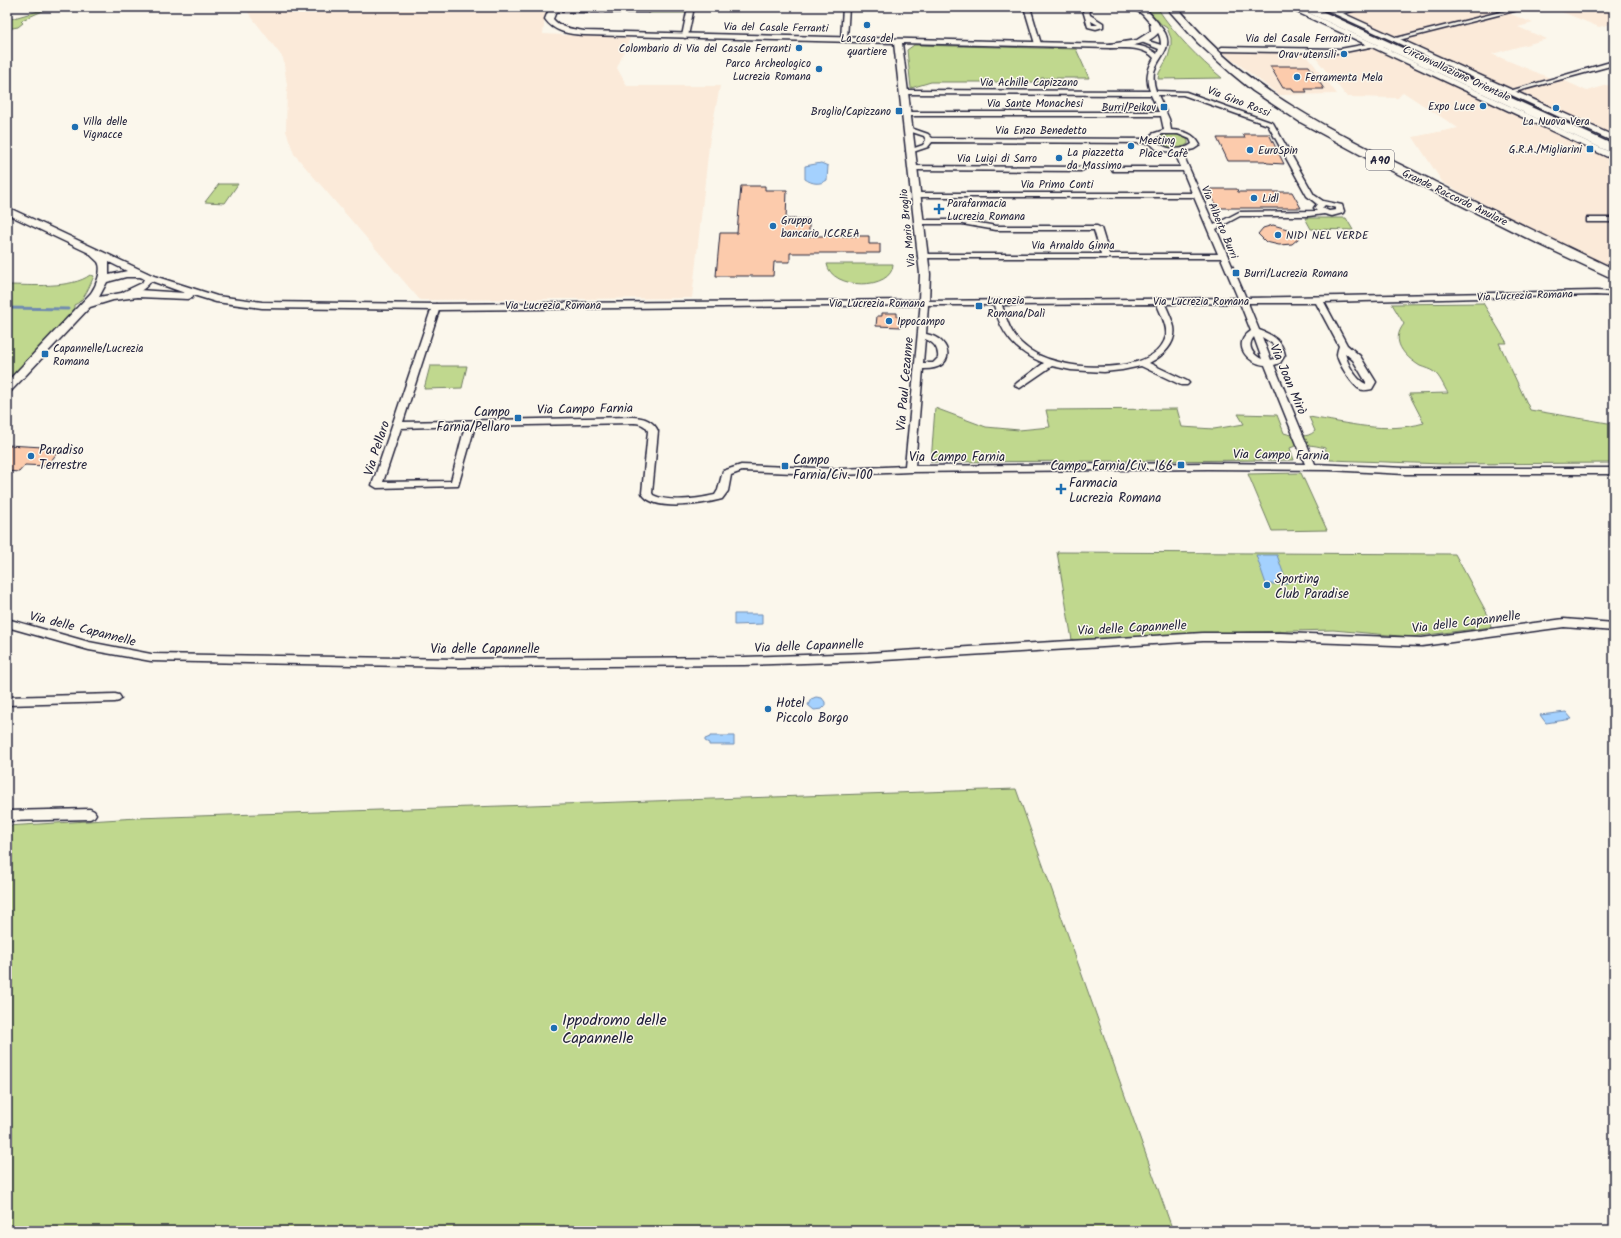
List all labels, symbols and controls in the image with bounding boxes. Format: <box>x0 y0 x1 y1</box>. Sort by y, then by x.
street label: Via del Casale Ferranti <box>723 18 829 38</box>
marker: La casa del quartiere <box>862 20 872 30</box>
place label: La casa del quartiere <box>840 30 894 61</box>
street label: Via del Casale Ferranti <box>1245 30 1351 48</box>
place label: Colombario di Via del Casale Ferranti <box>619 40 791 58</box>
street label: Circonvallazione Orientale <box>1400 41 1514 107</box>
marker: Colombario di Via del Casale Ferranti <box>794 43 804 53</box>
place label: Orav utensili <box>1278 46 1336 64</box>
marker: Orav utensili <box>1339 49 1349 59</box>
place label: Parco Archeologico Lucrezia Romana <box>725 55 811 86</box>
marker: Parco Archeologico Lucrezia Romana <box>814 64 824 74</box>
place label: Ferramenta Mela <box>1305 69 1383 87</box>
marker: Ferramenta Mela <box>1292 72 1302 82</box>
street label: Via Achille Capizzano <box>980 74 1078 92</box>
street label: Via Gino Rossi <box>1205 82 1273 122</box>
street label: Via Sante Monachesi <box>987 95 1084 113</box>
place label: Expo Luce <box>1428 98 1475 116</box>
place label: Burri/Peikov <box>1102 99 1156 117</box>
marker: Expo Luce <box>1478 101 1488 111</box>
marker: Burri/Peikov <box>1159 102 1169 112</box>
place label: Broglio/Capizzano <box>811 103 891 121</box>
marker: La Nuova Vera <box>1551 103 1561 113</box>
marker: Broglio/Capizzano <box>894 106 904 116</box>
place label: Villa delle Vignacce <box>83 113 127 144</box>
place label: La Nuova Vera <box>1522 113 1590 131</box>
marker: Villa delle Vignacce <box>70 122 80 132</box>
street label: Via Enzo Benedetto <box>995 122 1087 140</box>
place label: Meeting Place Cafè <box>1139 132 1188 163</box>
marker: Meeting Place Cafè <box>1126 141 1136 151</box>
place label: G.R.A./Migliarini <box>1509 141 1582 159</box>
place label: EuroSpin <box>1258 142 1298 160</box>
place label: La piazzetta da Massimo <box>1067 144 1124 175</box>
marker: G.R.A./Migliarini <box>1585 144 1595 154</box>
marker: EuroSpin <box>1245 145 1255 155</box>
street label: Via Luigi di Sarro <box>957 150 1037 168</box>
road number: A90 <box>1366 150 1394 170</box>
marker: La piazzetta da Massimo <box>1054 153 1064 163</box>
street label: Grande Raccordo Anulare <box>1399 165 1510 231</box>
street label: Via Primo Conti <box>1021 176 1094 194</box>
street label: Via Alberto Burri <box>1196 183 1243 262</box>
street label: Via Mario Broglio <box>895 188 921 268</box>
place label: Lidl <box>1262 190 1279 208</box>
marker: Lidl <box>1249 193 1259 203</box>
place label: Parafarmacia Lucrezia Romana <box>947 195 1025 226</box>
marker: Parafarmacia Lucrezia Romana <box>934 204 944 214</box>
place label: Gruppo bancario ICCREA <box>781 212 860 243</box>
marker: Gruppo bancario ICCREA <box>768 221 778 231</box>
place label: NIDI NEL VERDE <box>1286 227 1369 245</box>
marker: NIDI NEL VERDE <box>1273 230 1283 240</box>
street label: Via Arnaldo Ginna <box>1031 237 1115 255</box>
place label: Burri/Lucrezia Romana <box>1244 265 1348 283</box>
marker: Burri/Lucrezia Romana <box>1231 268 1241 278</box>
street label: Via Lucrezia Romana <box>1477 285 1573 307</box>
place label: Lucrezia Romana/Dalì <box>987 292 1045 323</box>
street label: Via Lucrezia Romana <box>1153 293 1249 311</box>
street label: Via Lucrezia Romana <box>829 295 925 313</box>
street label: Via Lucrezia Romana <box>505 297 601 315</box>
marker: Lucrezia Romana/Dalì <box>974 301 984 311</box>
place label: Ippocampo <box>897 313 945 331</box>
marker: Ippocampo <box>884 316 894 326</box>
street label: Via Paul Cezanne <box>891 336 920 432</box>
place label: Capannelle/Lucrezia Romana <box>53 340 143 371</box>
street label: Via Joan Mirò <box>1263 341 1312 418</box>
marker: Capannelle/Lucrezia Romana <box>40 349 50 359</box>
street label: Via Campo Farnia <box>537 398 633 421</box>
place label: Campo Farnia/Pellaro <box>437 402 510 438</box>
marker: Campo Farnia/Pellaro <box>513 413 523 423</box>
street label: Via Pellaro <box>359 418 396 479</box>
place label: Paradiso Terrestre <box>39 440 87 476</box>
street label: Via Campo Farnia <box>1233 444 1329 467</box>
street label: Via Campo Farnia <box>909 447 1005 468</box>
place label: Campo Farnia/Civ. 100 <box>793 450 873 486</box>
marker: Paradiso Terrestre <box>26 451 36 461</box>
place label: Campo Farnia/Civ. 166 <box>1050 456 1173 477</box>
marker: Campo Farnia/Civ. 166 <box>1176 460 1186 470</box>
marker: Campo Farnia/Civ. 100 <box>780 461 790 471</box>
place label: Farmacia Lucrezia Romana <box>1069 473 1161 509</box>
marker: Farmacia Lucrezia Romana <box>1056 484 1066 494</box>
place label: Sporting Club Paradise <box>1275 569 1349 605</box>
marker: Sporting Club Paradise <box>1262 580 1272 590</box>
street label: Via delle Capannelle <box>1411 605 1522 640</box>
street label: Via delle Capannelle <box>27 606 138 653</box>
street label: Via delle Capannelle <box>1077 615 1187 642</box>
street label: Via delle Capannelle <box>754 634 864 659</box>
street label: Via delle Capannelle <box>430 639 540 660</box>
place label: Hotel Piccolo Borgo <box>776 693 849 729</box>
marker: Hotel Piccolo Borgo <box>763 704 773 714</box>
place label: Ippodromo delle Capannelle <box>562 1008 667 1051</box>
marker: Ippodromo delle Capannelle <box>549 1023 559 1033</box>

